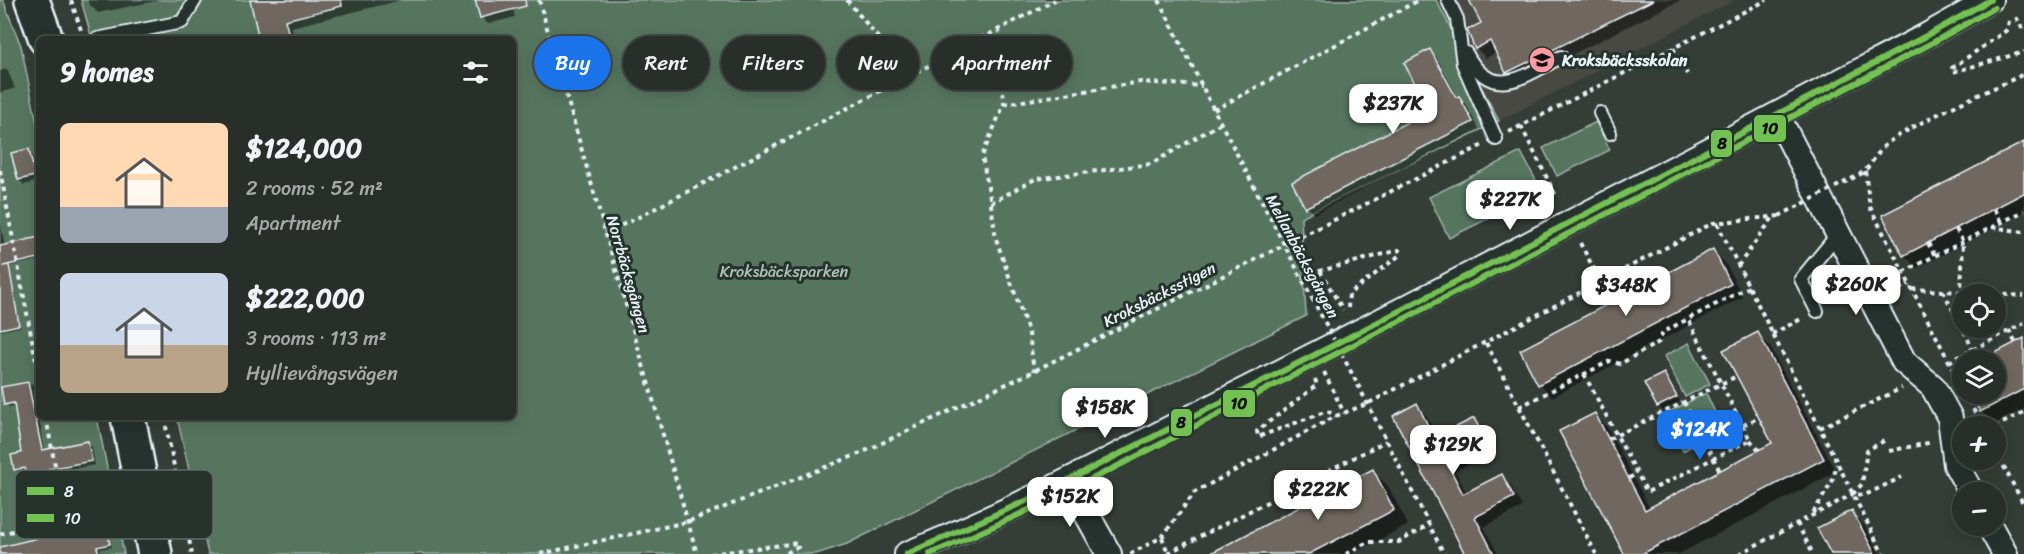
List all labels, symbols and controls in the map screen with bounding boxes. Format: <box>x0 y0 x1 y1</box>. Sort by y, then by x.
chip: Buy <box>534 36 611 90</box>
chip: Rent <box>623 36 709 90</box>
chip: Filters <box>721 36 825 90</box>
chip: New <box>837 36 919 90</box>
chip: Apartment <box>931 36 1072 90</box>
school or university icon: Kroksbäcksskolan <box>1527 45 1557 75</box>
place label: Kroksbäcksskolan <box>1561 46 1688 75</box>
text: 9 homes <box>60 49 154 95</box>
icon: filters <box>459 56 492 89</box>
pin: $237K <box>1351 84 1435 135</box>
text: $237K <box>1363 86 1423 121</box>
line badge: 10 <box>1753 114 1787 143</box>
text: 10 <box>1762 114 1778 143</box>
text: $124,000 <box>246 125 362 171</box>
line badge: 8 <box>1710 129 1733 158</box>
text: 8 <box>1716 129 1727 158</box>
icon: home <box>108 147 180 219</box>
text: 2 rooms · 52 m² <box>246 171 383 206</box>
pin: $227K <box>1468 180 1552 231</box>
text: $227K <box>1480 182 1540 217</box>
street label: Mellanbäcksgången <box>1257 189 1348 324</box>
text: Apartment <box>246 206 340 241</box>
street label: Norrbäcksgången <box>598 212 659 337</box>
street label: Kroksbäcksstigen <box>1098 253 1221 335</box>
park label: Kroksbäcksparken <box>720 257 849 286</box>
pin: $260K <box>1814 265 1898 316</box>
pin: $348K <box>1584 266 1668 317</box>
text: $260K <box>1825 267 1887 302</box>
text: $348K <box>1595 268 1657 303</box>
text: $222,000 <box>246 275 365 321</box>
map controls <box>1952 284 2006 536</box>
button: locate <box>1952 284 2006 338</box>
icon: home <box>108 297 180 369</box>
text: 3 rooms · 113 m² <box>246 321 387 356</box>
button: layers <box>1952 350 2006 404</box>
text: Hyllievångsvägen <box>246 356 398 391</box>
pin: $158K <box>1063 388 1147 439</box>
line badge: 10 <box>1222 389 1256 418</box>
text: 10 <box>1231 389 1247 418</box>
text: $158K <box>1076 390 1134 425</box>
line badge: 8 <box>1170 408 1193 437</box>
text: 8 <box>1175 408 1186 437</box>
pin: $124K <box>1658 410 1742 461</box>
text: $124K <box>1671 412 1729 447</box>
button: + <box>1952 416 2006 470</box>
pin: $129K <box>1411 425 1495 476</box>
text: $129K <box>1424 427 1482 462</box>
legend <box>15 470 213 539</box>
pin: $222K <box>1276 470 1360 521</box>
text: $222K <box>1288 472 1348 507</box>
text: 8 <box>64 477 74 506</box>
pin: $152K <box>1028 477 1112 528</box>
text: $152K <box>1041 479 1099 514</box>
button: − <box>1952 482 2006 536</box>
text: 10 <box>64 504 81 533</box>

